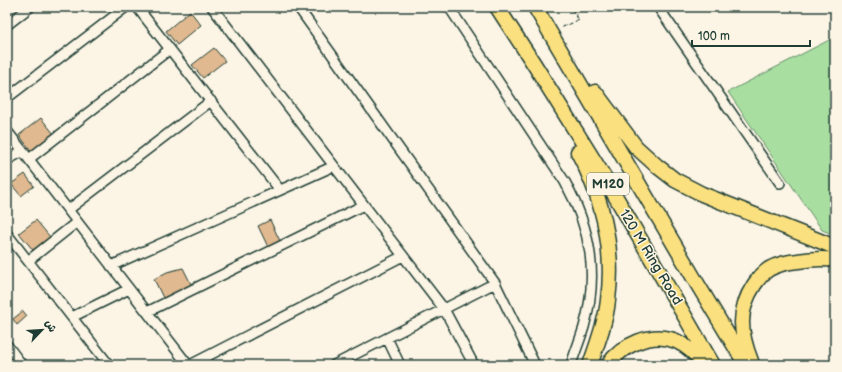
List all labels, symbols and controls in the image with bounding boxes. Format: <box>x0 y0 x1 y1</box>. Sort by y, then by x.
scale bar <box>692 22 810 48</box>
text: 100 m <box>698 29 730 44</box>
road number: M120 <box>587 173 629 195</box>
street label: 120 M Ring Road <box>616 206 686 308</box>
north arrow <box>22 310 62 350</box>
text: ش <box>42 318 59 334</box>

